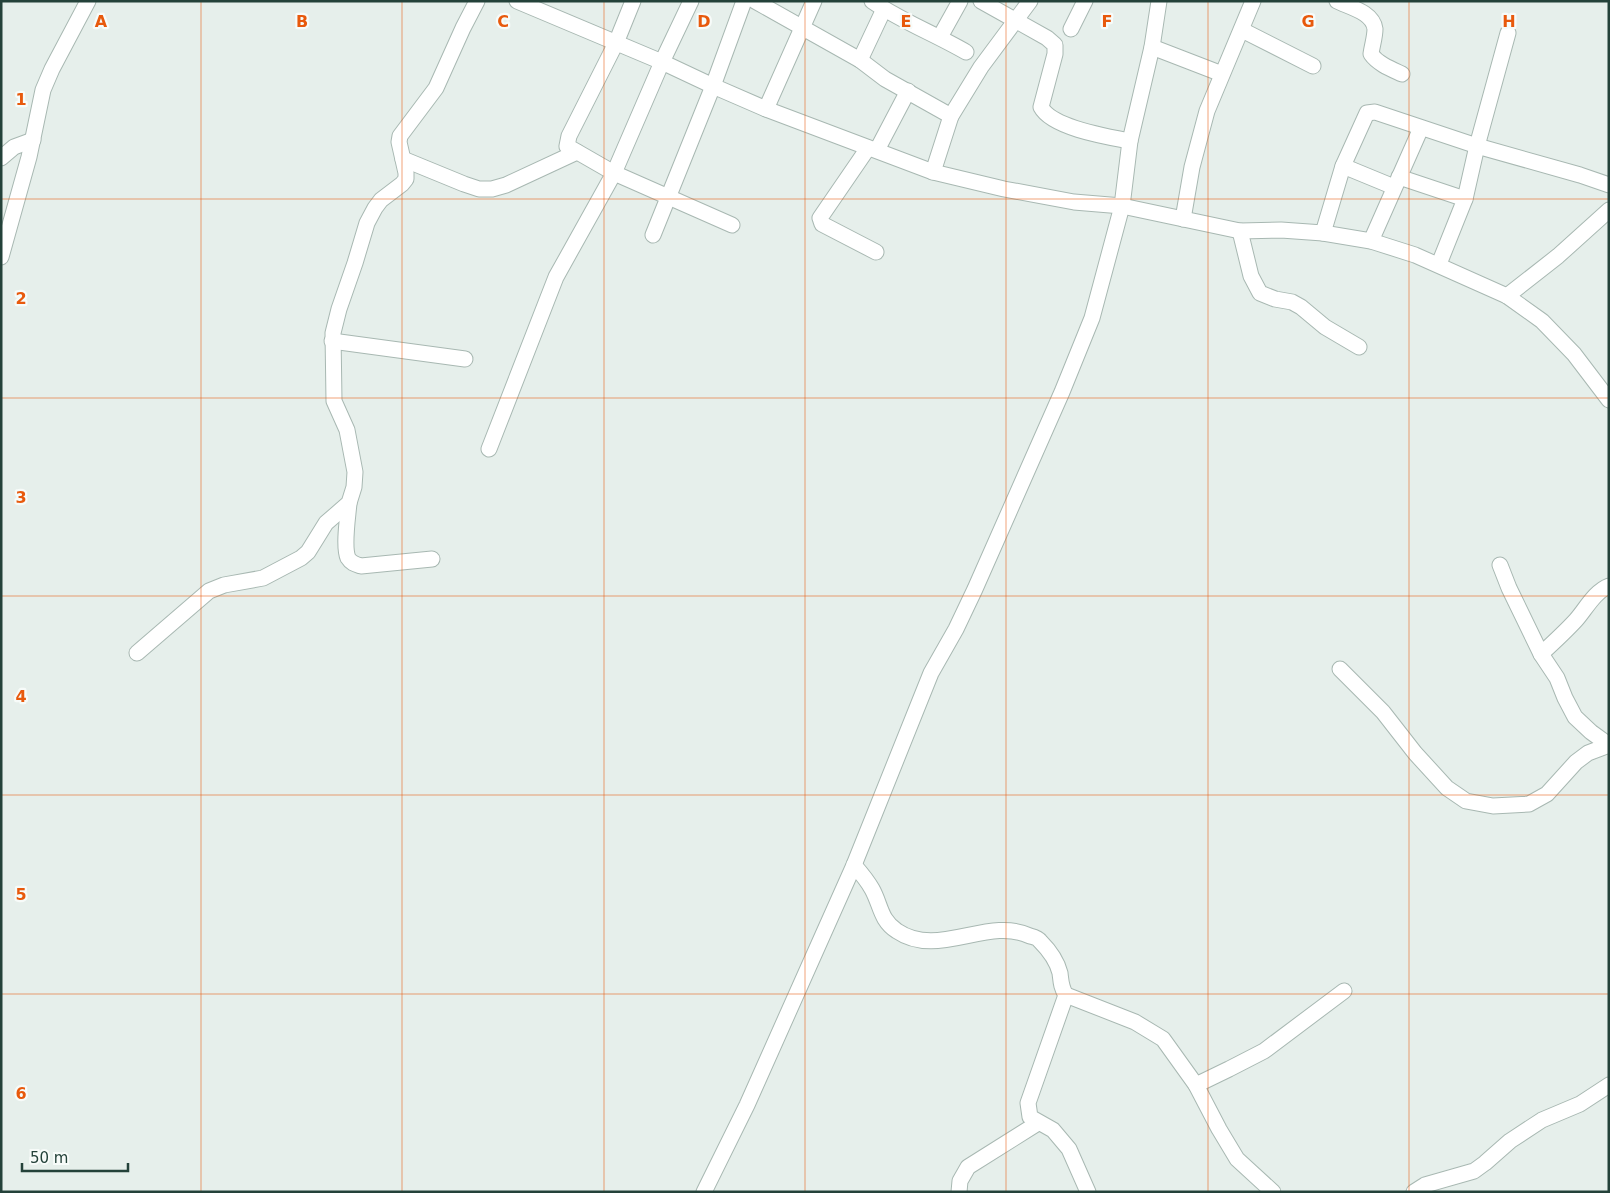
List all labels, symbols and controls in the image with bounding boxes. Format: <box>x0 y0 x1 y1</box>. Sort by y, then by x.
text: A <box>95 12 108 31</box>
text: B <box>296 12 308 31</box>
text: C <box>497 12 509 31</box>
text: D <box>697 12 711 31</box>
text: E <box>901 12 911 31</box>
text: F <box>1102 12 1112 31</box>
text: G <box>1301 12 1315 31</box>
text: H <box>1502 12 1516 31</box>
text: 1 <box>15 90 27 109</box>
text: 2 <box>15 289 27 308</box>
text: 3 <box>15 488 27 507</box>
text: 4 <box>15 687 27 706</box>
text: 5 <box>15 885 27 904</box>
text: 6 <box>15 1084 27 1103</box>
scale bar <box>22 1140 129 1172</box>
text: 50 m <box>30 1149 68 1167</box>

